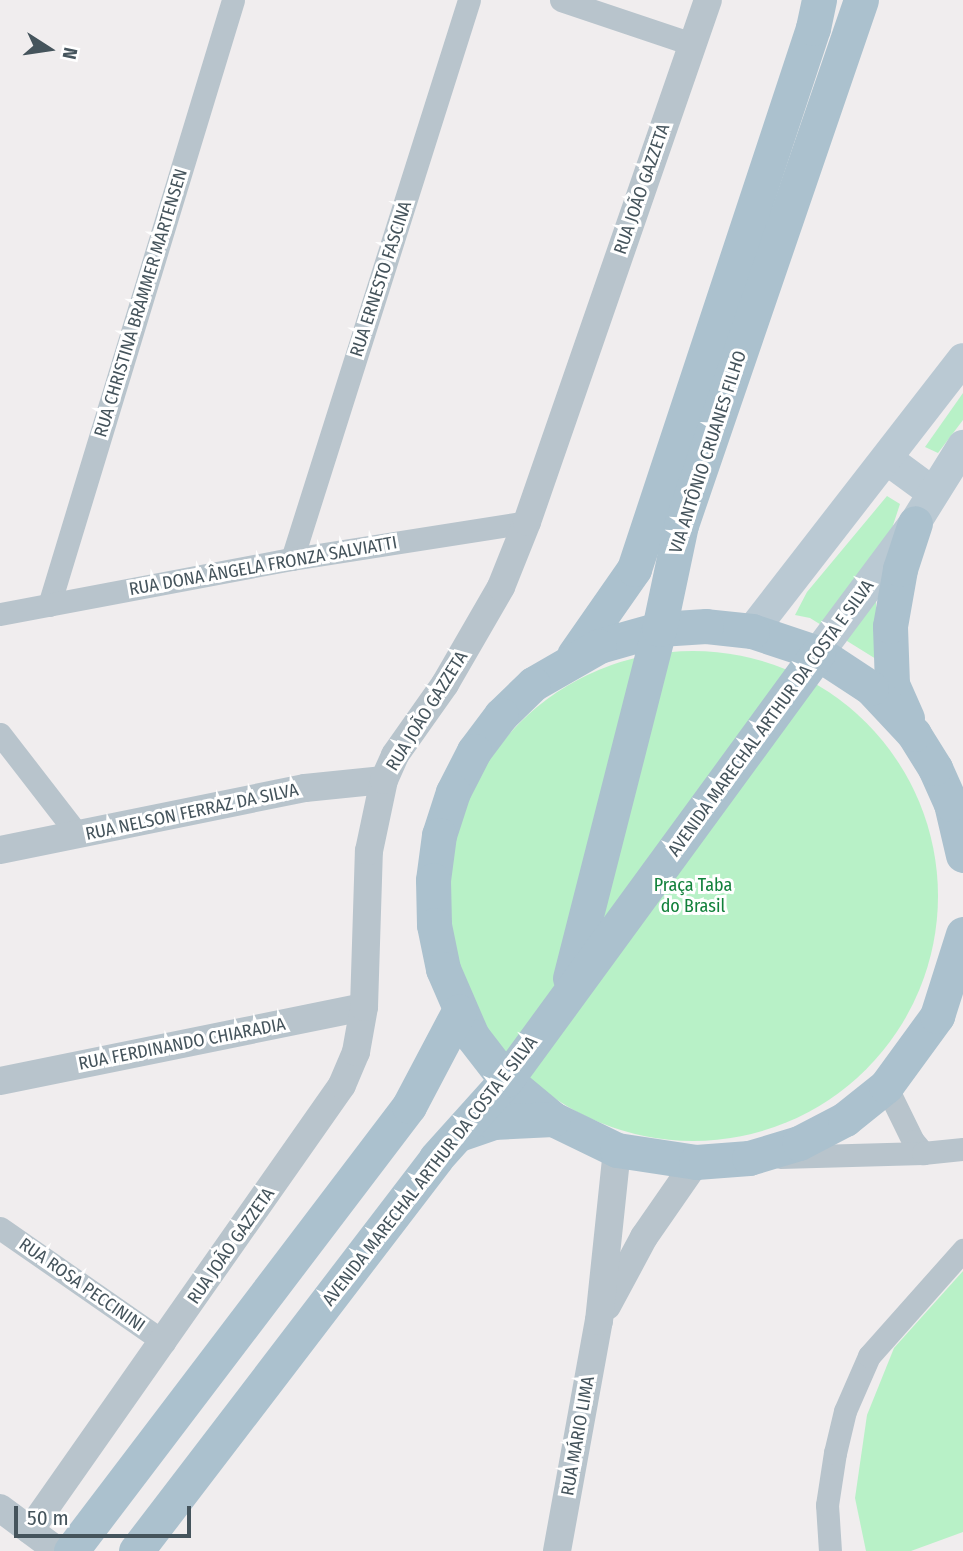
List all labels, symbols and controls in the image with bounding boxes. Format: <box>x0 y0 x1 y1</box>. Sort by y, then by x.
north arrow <box>14 14 84 84</box>
text: N <box>58 46 82 61</box>
street label: RUA JOÃO GAZZETA <box>610 121 674 257</box>
street label: RUA CHRISTINA BRAMMER MARTENSEN <box>90 166 192 440</box>
street label: RUA ERNESTO FASCINA <box>346 198 416 360</box>
street label: VIA ANTÔNIO CRUANES FILHO <box>665 348 751 556</box>
street label: RUA DONA ÂNGELA FRONZA SALVIATTI <box>127 532 399 600</box>
street label: AVENIDA MARECHAL ARTHUR DA COSTA E SILVA <box>663 576 879 860</box>
street label: RUA JOÃO GAZZETA <box>382 647 472 775</box>
street label: RUA NELSON FERRAZ DA SILVA <box>84 779 300 845</box>
park label: Praça Taba do Brasil <box>654 875 732 917</box>
street label: RUA FERDINANDO CHIARADIA <box>77 1013 287 1075</box>
street label: AVENIDA MARECHAL ARTHUR DA COSTA E SILVA <box>318 1032 542 1310</box>
street label: RUA JOÃO GAZZETA <box>183 1184 279 1308</box>
street label: RUA ROSA PECCININI <box>15 1233 149 1337</box>
street label: RUA MÁRIO LIMA <box>557 1375 599 1497</box>
scale bar <box>18 1492 194 1536</box>
text: 50 m <box>27 1505 69 1531</box>

